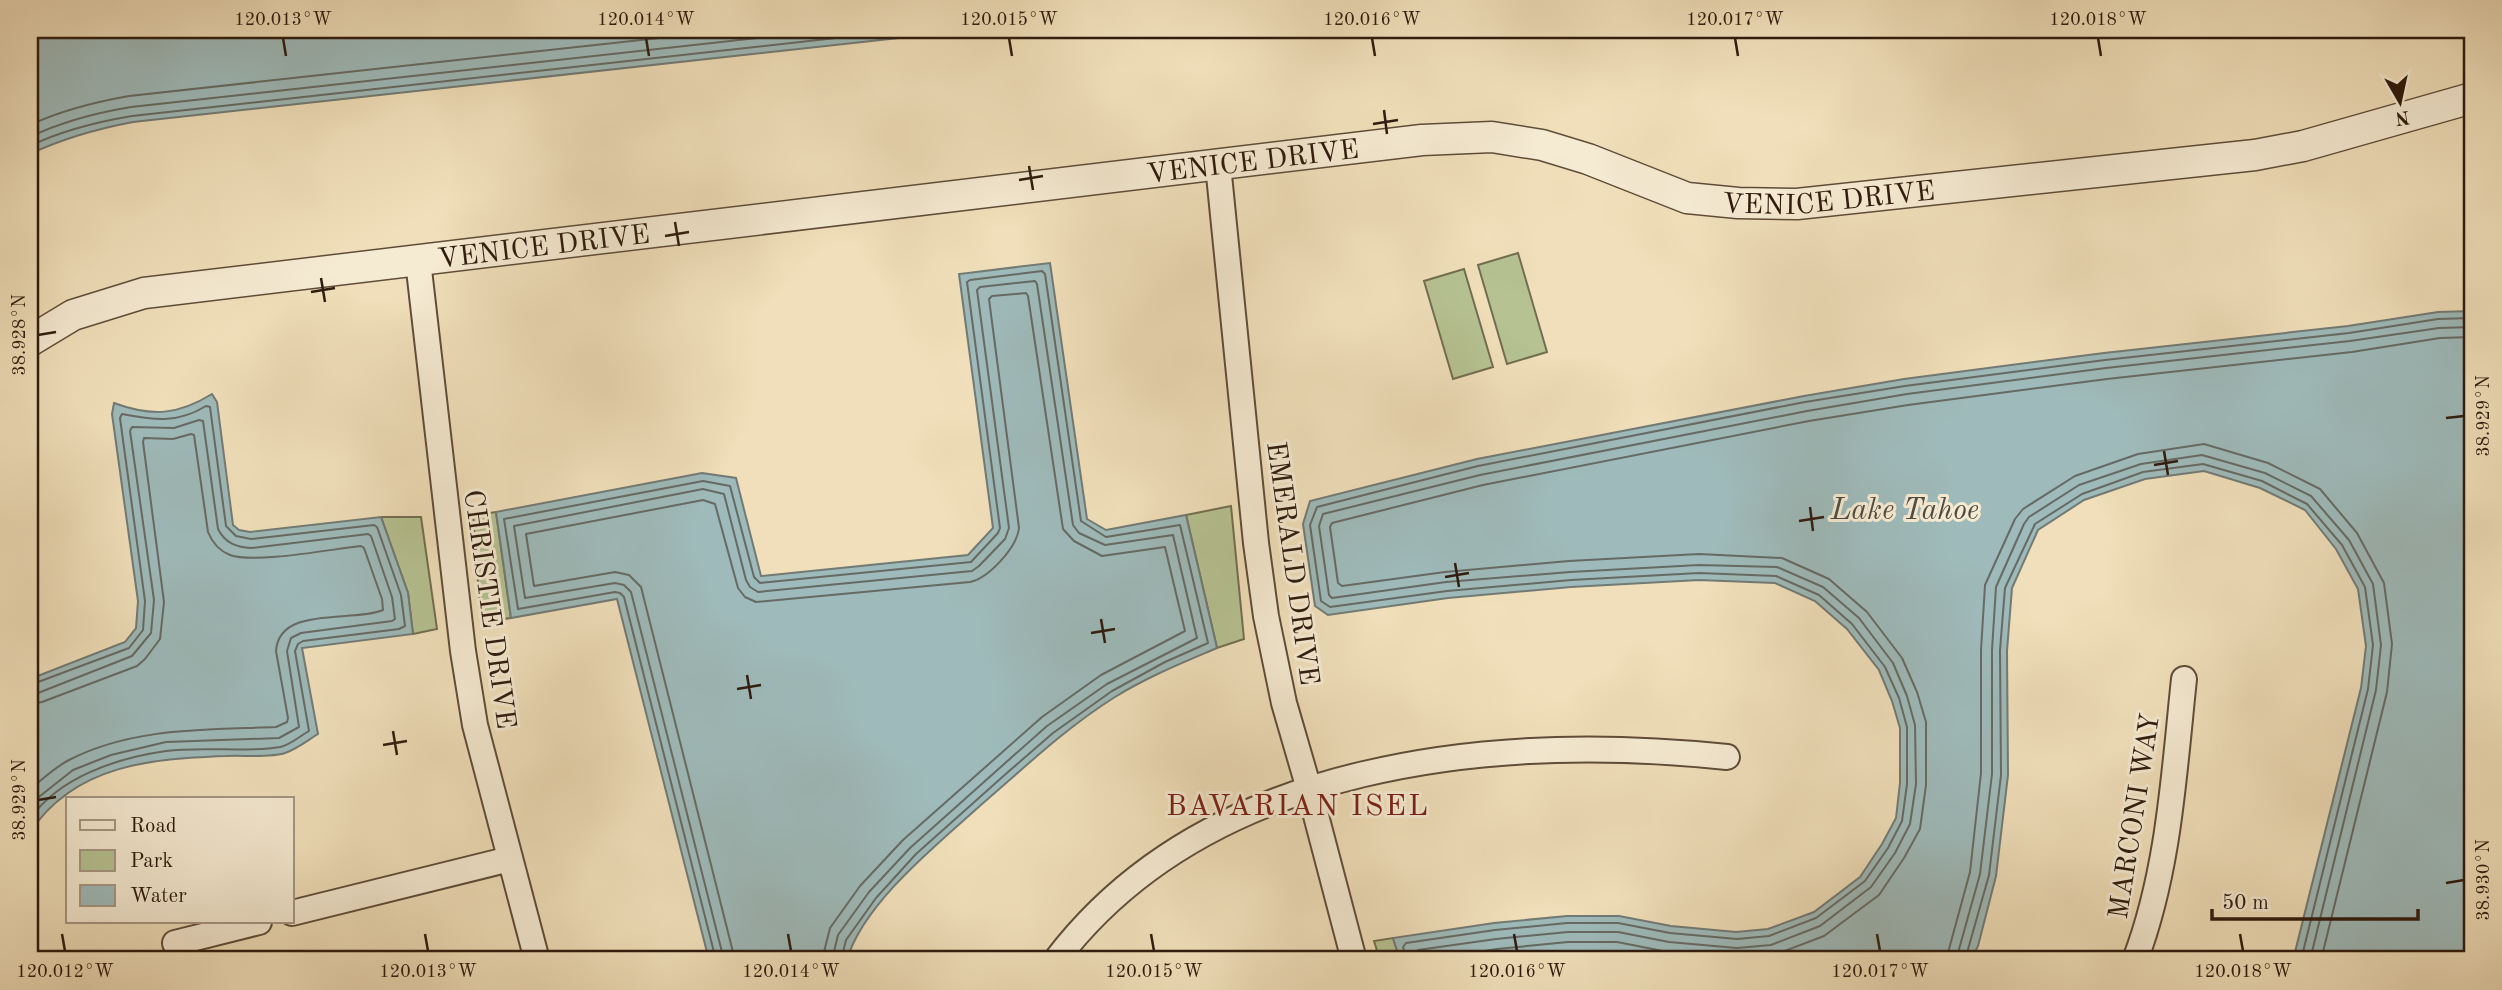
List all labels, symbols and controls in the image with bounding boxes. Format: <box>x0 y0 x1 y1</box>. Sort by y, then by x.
text: 120.013°W <box>234 11 332 29</box>
text: 120.014°W <box>597 11 695 29</box>
text: 120.015°W <box>960 11 1058 29</box>
text: 120.016°W <box>1323 11 1421 29</box>
text: 120.017°W <box>1686 11 1784 29</box>
text: 120.018°W <box>2049 11 2147 29</box>
north arrow <box>2366 66 2436 136</box>
text: N <box>2393 106 2411 127</box>
street label: VENICE DRIVE <box>1145 137 1360 190</box>
street label: VENICE DRIVE <box>1721 178 1937 221</box>
street label: VENICE DRIVE <box>436 222 652 275</box>
text: 38.928°N <box>11 294 29 376</box>
text: 38.929°N <box>2475 375 2493 457</box>
street label: EMERALD DRIVE <box>1260 440 1322 687</box>
street label: CHRISTIE DRIVE <box>457 488 519 731</box>
water label: Lake Tahoe <box>1830 496 1979 526</box>
street label: MARCONI WAY <box>2106 712 2166 921</box>
text: 38.929°N <box>11 759 29 841</box>
district label: BAVARIAN ISEL <box>1166 792 1430 822</box>
legend <box>66 797 294 923</box>
text: Road <box>130 816 177 837</box>
text: 38.930°N <box>2475 839 2493 921</box>
text: Park <box>130 851 173 872</box>
scale bar <box>2212 878 2418 922</box>
text: Water <box>130 886 187 907</box>
text: 50 m <box>2222 893 2269 914</box>
text: 120.012°W <box>16 963 114 981</box>
text: 120.013°W <box>379 963 477 981</box>
text: 120.014°W <box>742 963 840 981</box>
text: 120.015°W <box>1105 963 1203 981</box>
text: 120.016°W <box>1468 963 1566 981</box>
text: 120.017°W <box>1831 963 1929 981</box>
text: 120.018°W <box>2194 963 2292 981</box>

